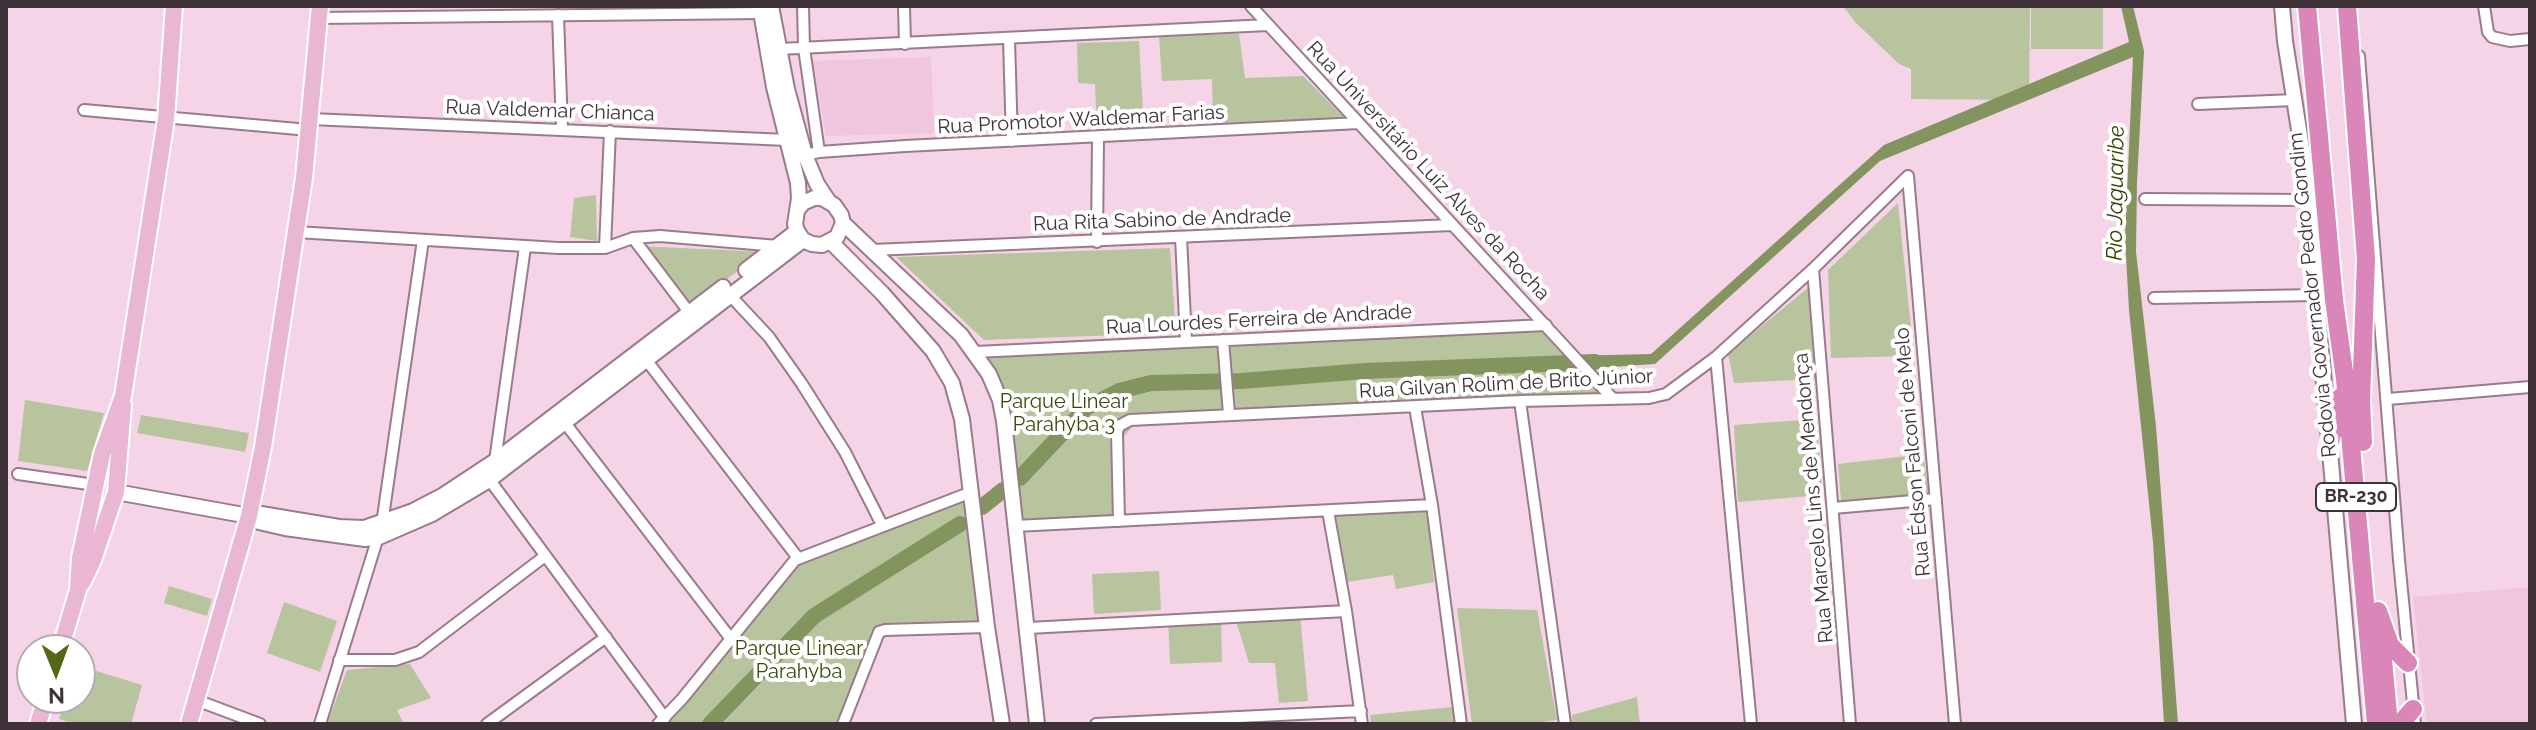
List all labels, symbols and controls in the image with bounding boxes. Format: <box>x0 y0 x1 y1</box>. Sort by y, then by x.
street label: Rua Universitário Luiz Alves da Rocha <box>1301 36 1555 306</box>
street label: Rua Valdemar Chianca <box>445 95 655 127</box>
street label: Rua Promotor Waldemar Farias <box>937 100 1225 140</box>
water label: Rio Jaguaribe <box>2102 125 2130 261</box>
street label: Rodovia Governador Pedro Gondim <box>2284 131 2342 459</box>
street label: Rua Rita Sabino de Andrade <box>1033 204 1291 236</box>
street label: Rua Lourdes Ferreira de Andrade <box>1105 300 1413 340</box>
street label: Rua Édson Falconi de Melo <box>1890 326 1936 578</box>
street label: Rua Marcelo Lins de Mendonça <box>1789 352 1839 644</box>
street label: Rua Gilvan Rolim de Brito Júnior <box>1358 364 1654 404</box>
park label: Parque Linear Parahyba 3 <box>1000 390 1128 437</box>
road number: BR-230 <box>2316 483 2396 511</box>
north arrow <box>16 634 96 714</box>
park label: Parque Linear Parahyba <box>735 637 863 684</box>
text: N <box>48 683 65 709</box>

